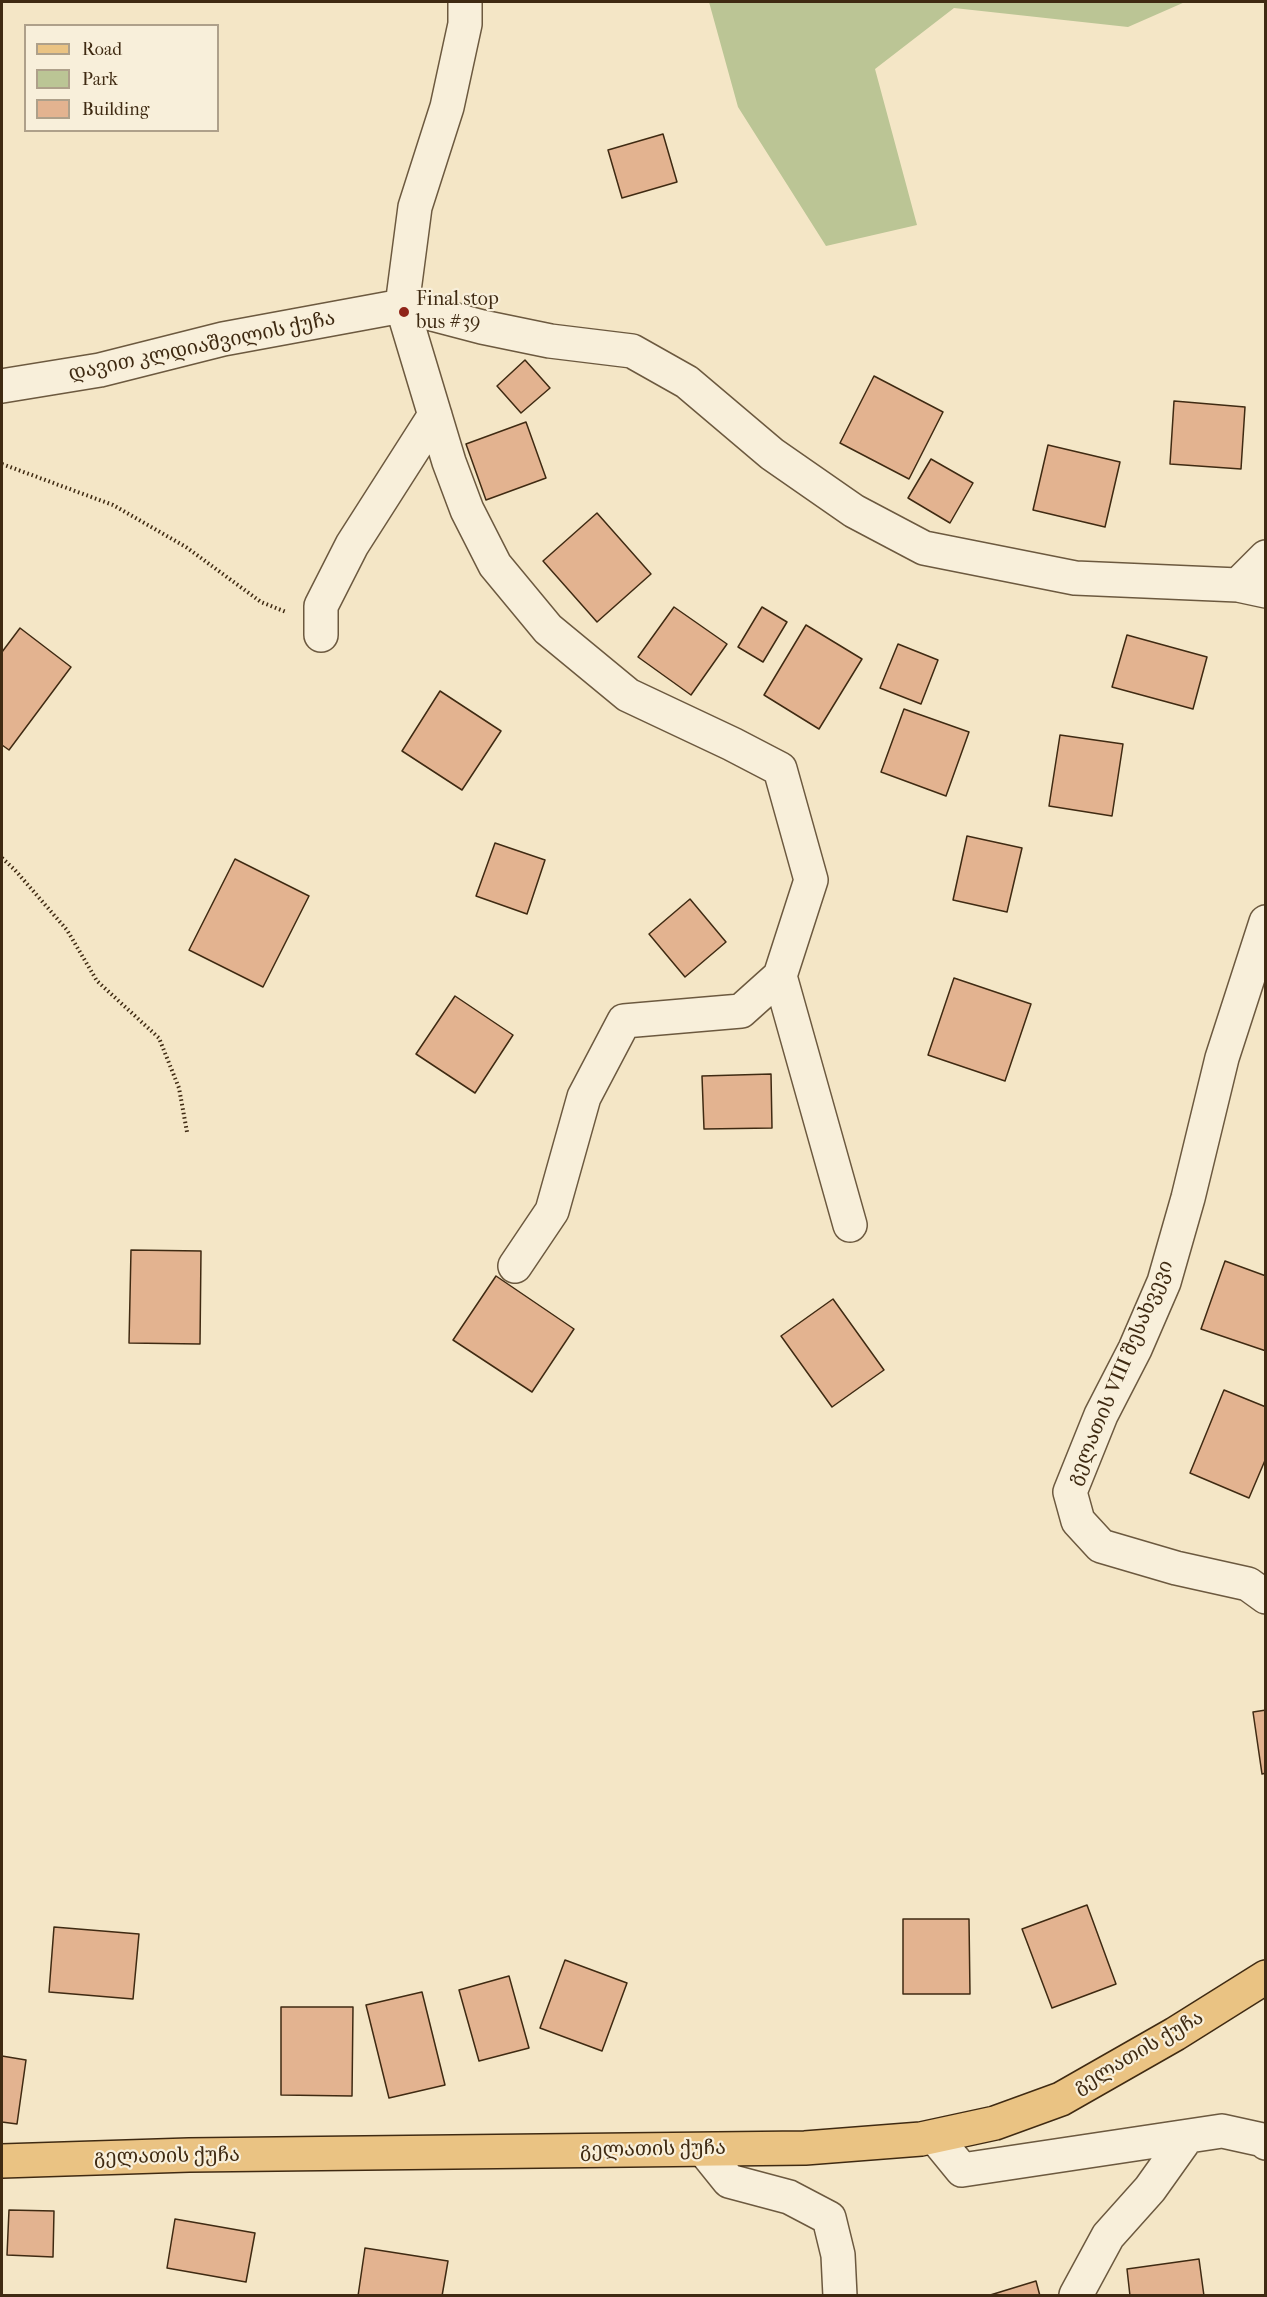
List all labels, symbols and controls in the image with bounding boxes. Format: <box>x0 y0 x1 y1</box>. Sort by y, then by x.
legend <box>24 24 219 132</box>
text: Road <box>82 39 122 60</box>
text: Park <box>82 69 118 90</box>
text: Building <box>82 99 149 120</box>
place label: Final stop bus #39 <box>416 288 499 335</box>
marker: Final stop bus #39 <box>397 305 411 319</box>
street label: დავით კლდიაშვილის ქუჩა <box>67 307 337 387</box>
street label: გელათის VIII შესახვევი <box>1063 1257 1179 1489</box>
street label: გელათის ქუჩა <box>1070 2006 1208 2100</box>
street label: გელათის ქუჩა <box>580 2137 726 2163</box>
street label: გელათის ქუჩა <box>94 2144 240 2170</box>

